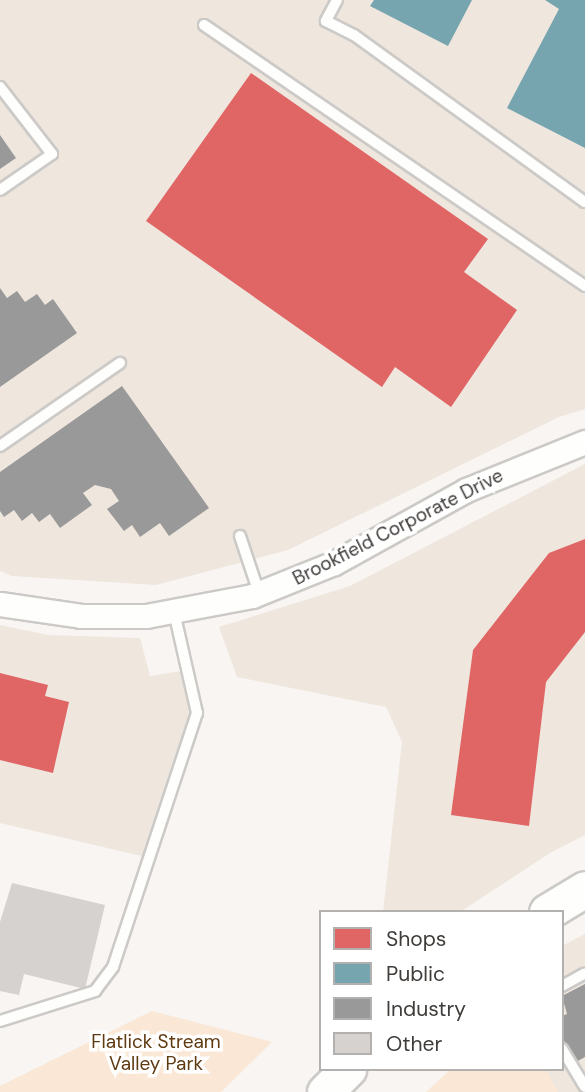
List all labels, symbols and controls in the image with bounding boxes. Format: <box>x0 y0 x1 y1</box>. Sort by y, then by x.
street label: Brookfield Corporate Drive <box>289 464 507 590</box>
legend <box>319 910 564 1071</box>
text: Shops <box>386 925 446 953</box>
text: Public <box>386 960 445 988</box>
text: Industry <box>386 995 466 1023</box>
text: Other <box>386 1030 442 1058</box>
park label: Flatlick Stream Valley Park <box>91 1031 221 1075</box>

